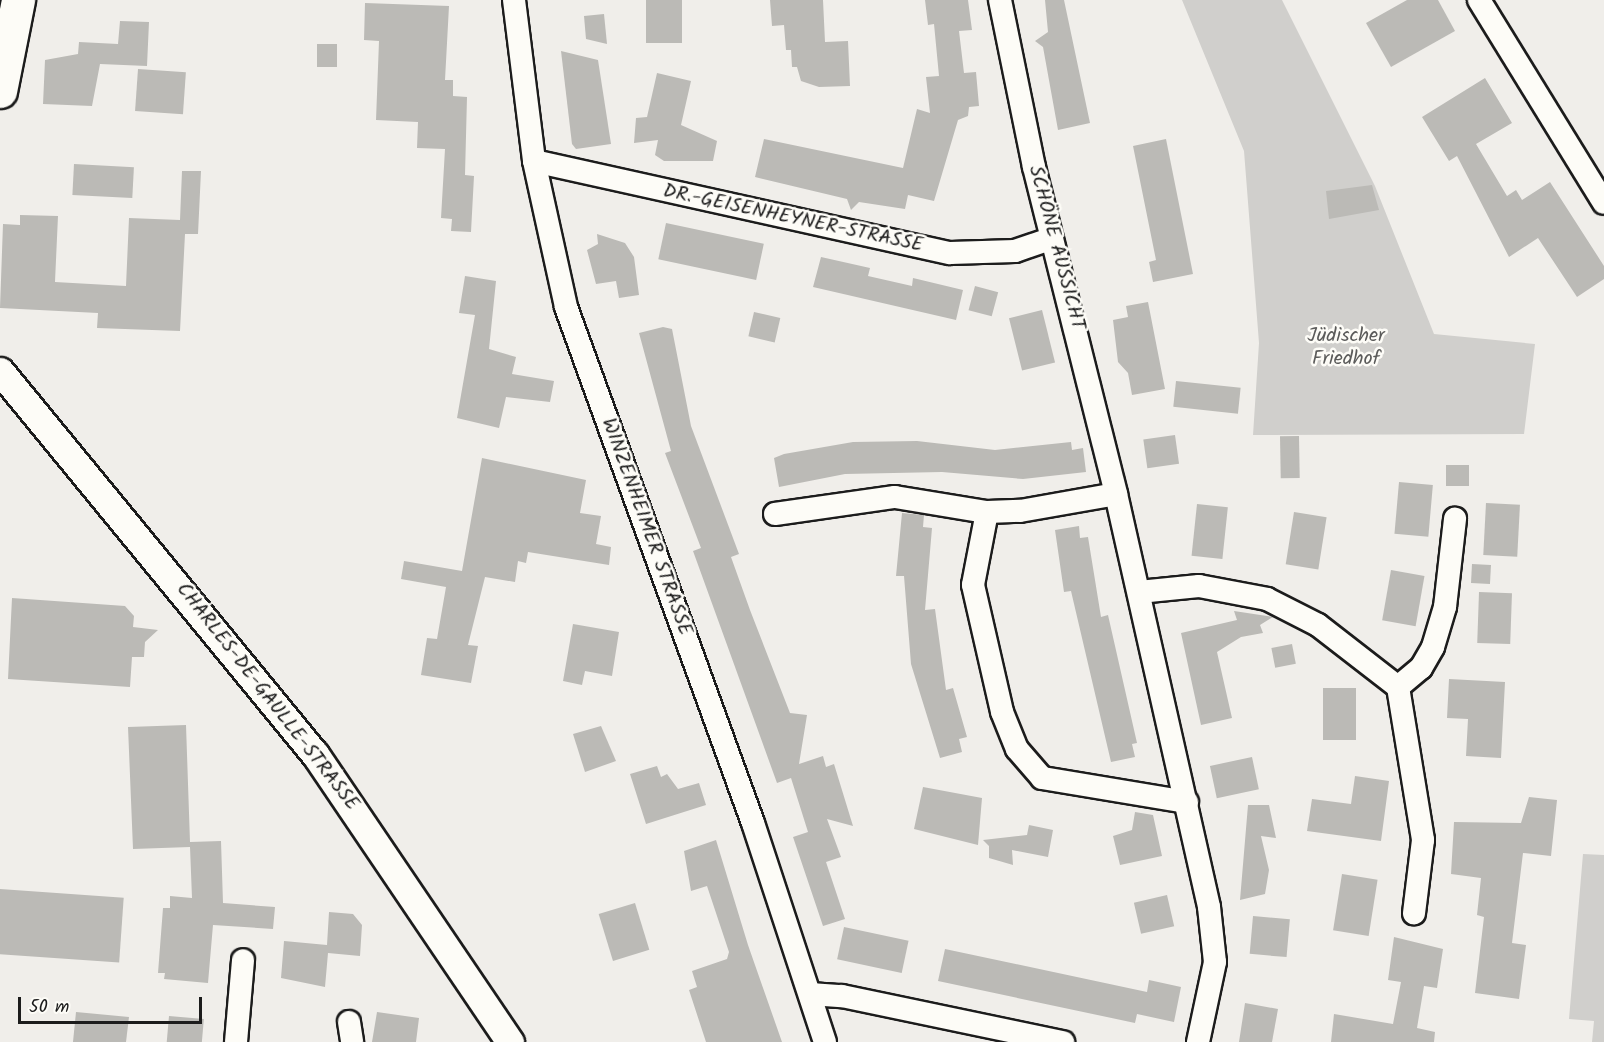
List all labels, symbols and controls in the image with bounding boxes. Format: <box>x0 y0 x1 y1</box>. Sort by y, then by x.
street label: SCHÖNE AUSSICHT <box>1023 163 1089 333</box>
street label: DR.-GEISENHEYNER-STRASSE <box>661 180 925 258</box>
park label: Jüdischer Friedhof <box>1307 324 1385 371</box>
street label: WINZENHEIMER STRASSE <box>595 415 697 639</box>
street label: CHARLES-DE-GAULLE-STRASSE <box>171 578 363 816</box>
scale bar <box>21 985 206 1023</box>
text: 50 m <box>29 993 69 1022</box>

